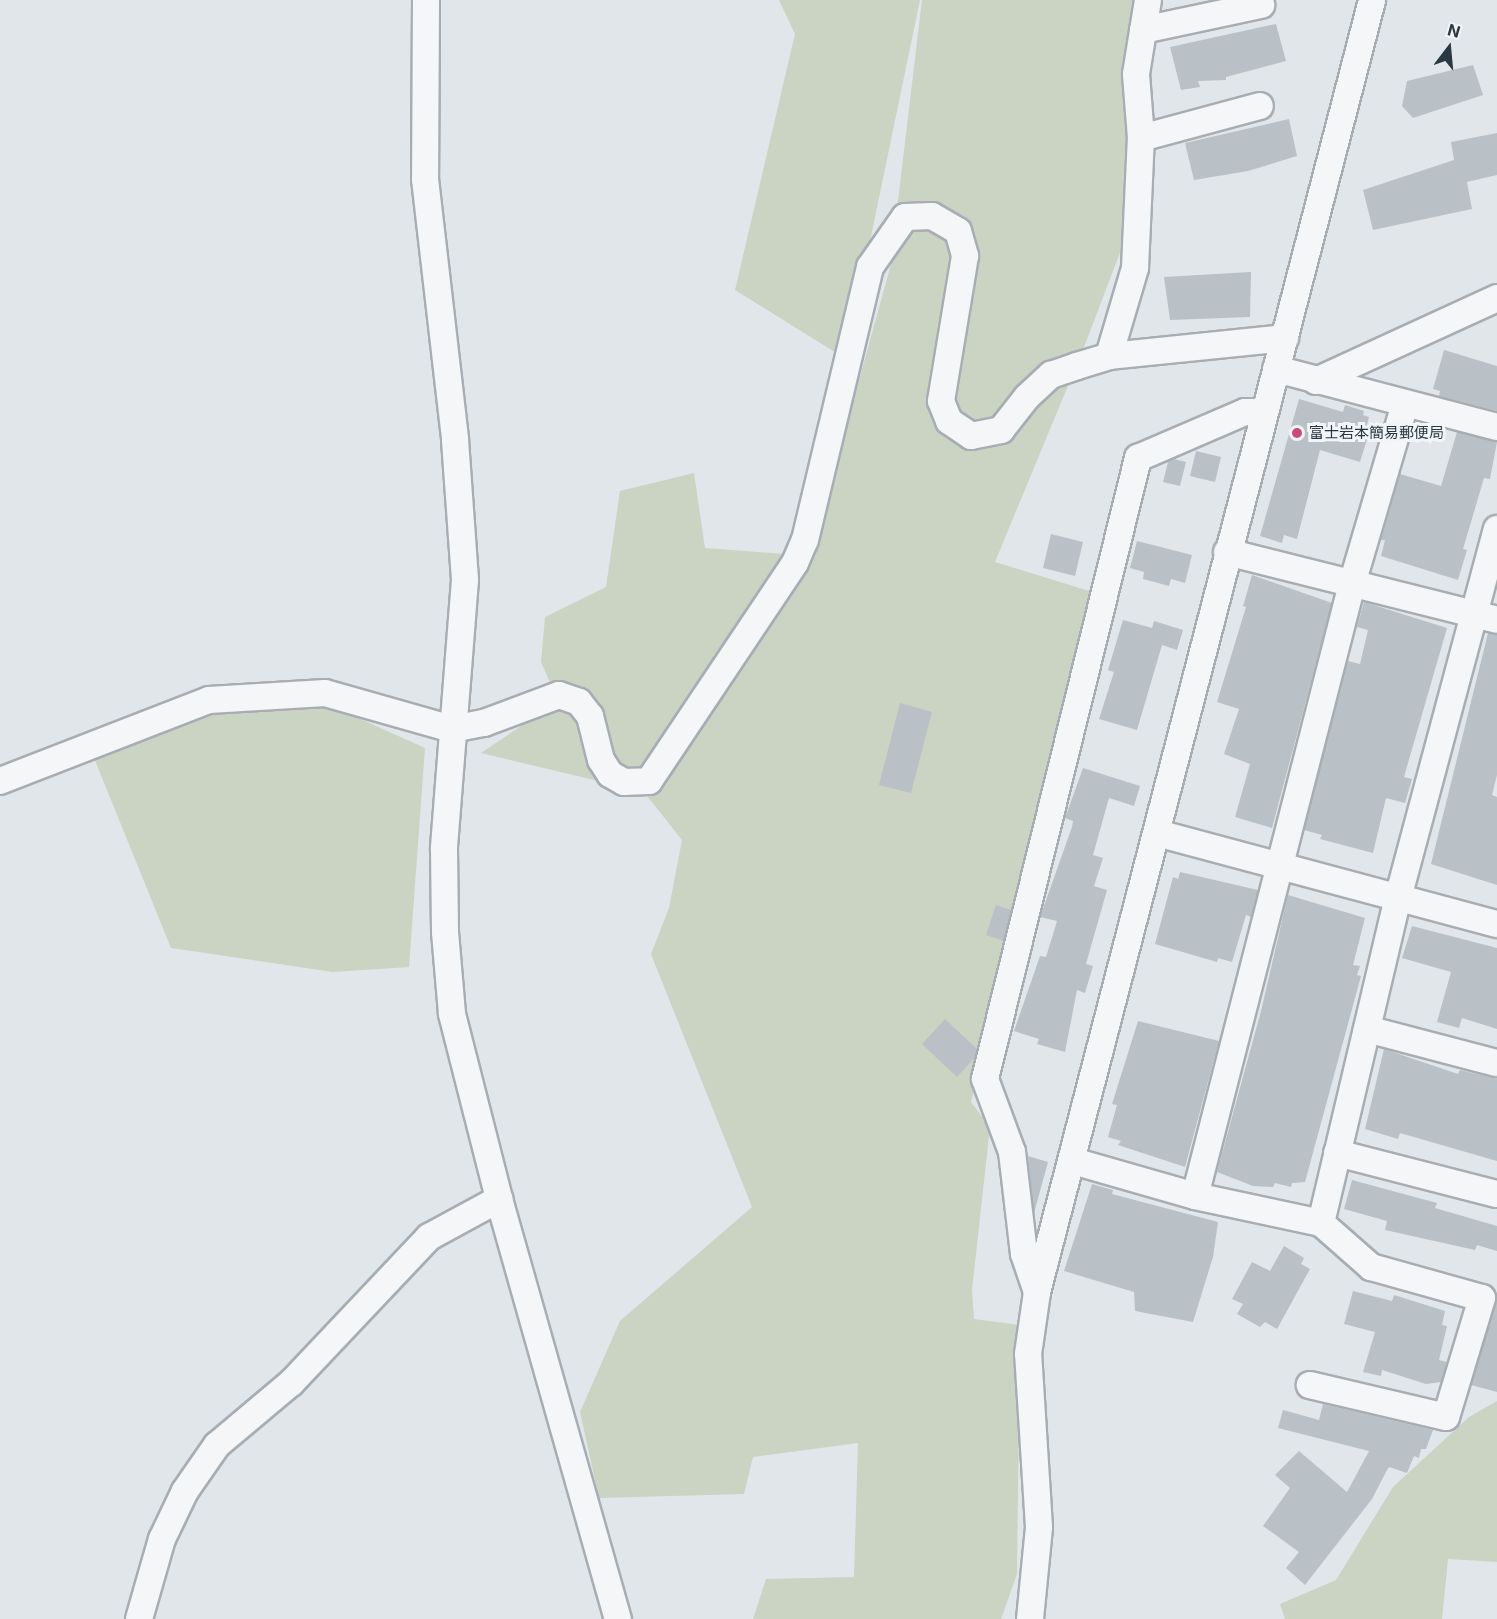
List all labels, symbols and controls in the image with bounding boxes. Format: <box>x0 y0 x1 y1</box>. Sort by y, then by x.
north arrow <box>1419 18 1479 78</box>
text: N <box>1445 19 1463 42</box>
place label: 富士岩本簡易郵便局 <box>1309 424 1444 442</box>
marker: 富士岩本簡易郵便局 <box>1290 426 1304 440</box>

